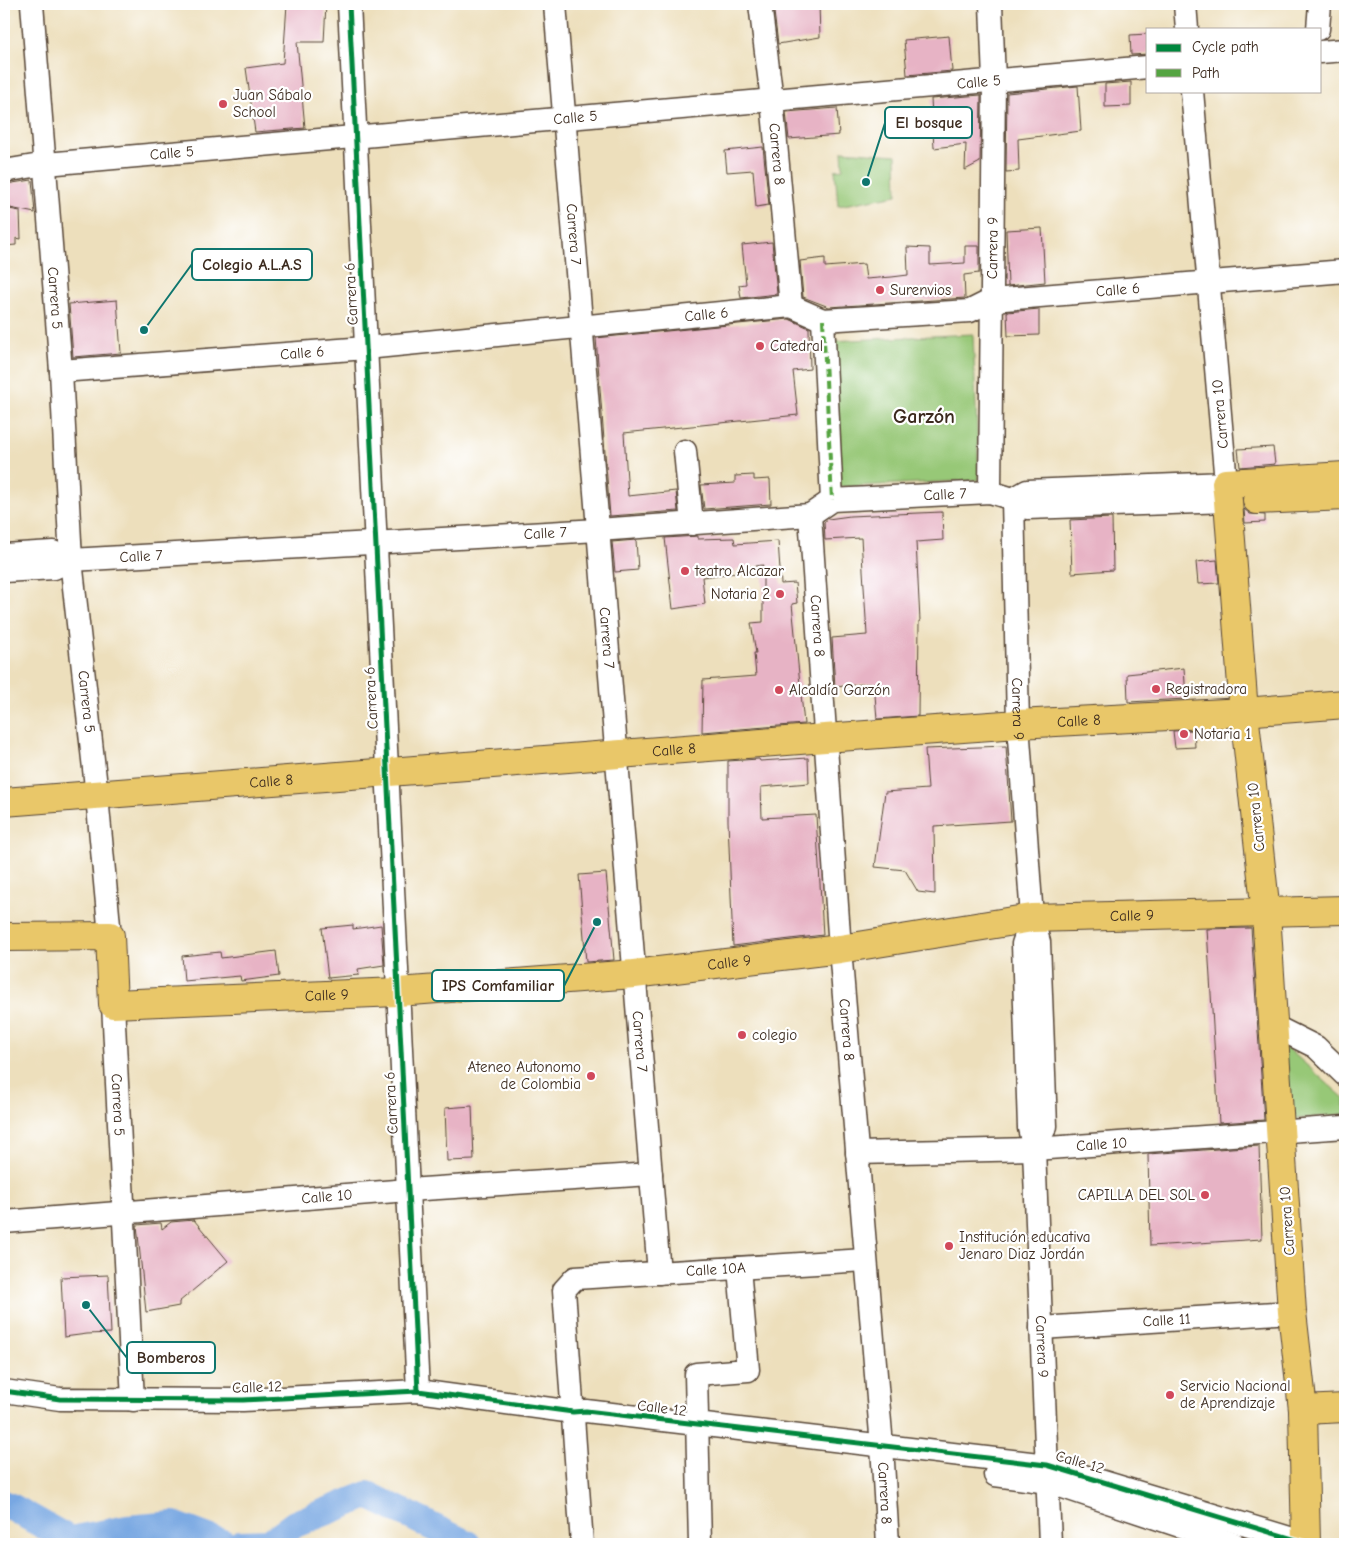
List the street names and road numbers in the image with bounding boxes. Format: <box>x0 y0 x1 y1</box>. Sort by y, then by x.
street label: Calle 5 <box>956 71 1002 93</box>
street label: Calle 5 <box>553 106 598 128</box>
street label: Carrera 8 <box>765 122 789 186</box>
street label: Calle 5 <box>149 142 195 164</box>
street label: Carrera 7 <box>562 203 585 266</box>
street label: Carrera 9 <box>983 217 1002 279</box>
street label: Carrera 6 <box>340 262 362 326</box>
street label: Carrera 5 <box>44 266 67 330</box>
street label: Calle 6 <box>1095 279 1141 300</box>
street label: Calle 6 <box>684 303 729 325</box>
street label: Calle 6 <box>280 342 325 363</box>
street label: Carrera 10 <box>1208 379 1232 449</box>
street label: Calle 7 <box>923 484 967 504</box>
street label: Calle 7 <box>523 523 567 543</box>
street label: Calle 7 <box>119 546 163 566</box>
street label: Carrera 8 <box>807 594 829 657</box>
street label: Carrera 7 <box>595 606 618 669</box>
street label: Carrera 6 <box>360 666 382 730</box>
street label: Carrera 5 <box>74 670 99 734</box>
street label: Carrera 9 <box>1008 677 1028 741</box>
street label: Calle 8 <box>1057 711 1101 731</box>
street label: Calle 8 <box>651 739 697 760</box>
street label: Calle 8 <box>249 770 294 792</box>
street label: Carrera 10 <box>1243 781 1269 853</box>
street label: Calle 9 <box>1110 906 1154 925</box>
street label: Calle 9 <box>706 951 752 974</box>
street label: Calle 9 <box>304 985 349 1005</box>
street label: Carrera 8 <box>835 998 858 1061</box>
street label: Carrera 7 <box>629 1010 652 1073</box>
street label: Carrera 6 <box>380 1071 402 1135</box>
street label: Carrera 5 <box>108 1073 129 1137</box>
street label: Calle 10 <box>1076 1133 1128 1155</box>
street label: Calle 10 <box>301 1185 353 1207</box>
street label: Carrera 10 <box>1276 1186 1298 1256</box>
street label: Calle 10A <box>685 1258 747 1280</box>
street label: Calle 11 <box>1142 1309 1191 1330</box>
street label: Carrera 9 <box>1032 1315 1052 1378</box>
street label: Calle 12 <box>232 1377 282 1397</box>
street label: Calle 12 <box>636 1396 688 1420</box>
street label: Calle 12 <box>1054 1446 1106 1478</box>
street label: Carrera 8 <box>874 1461 896 1525</box>

